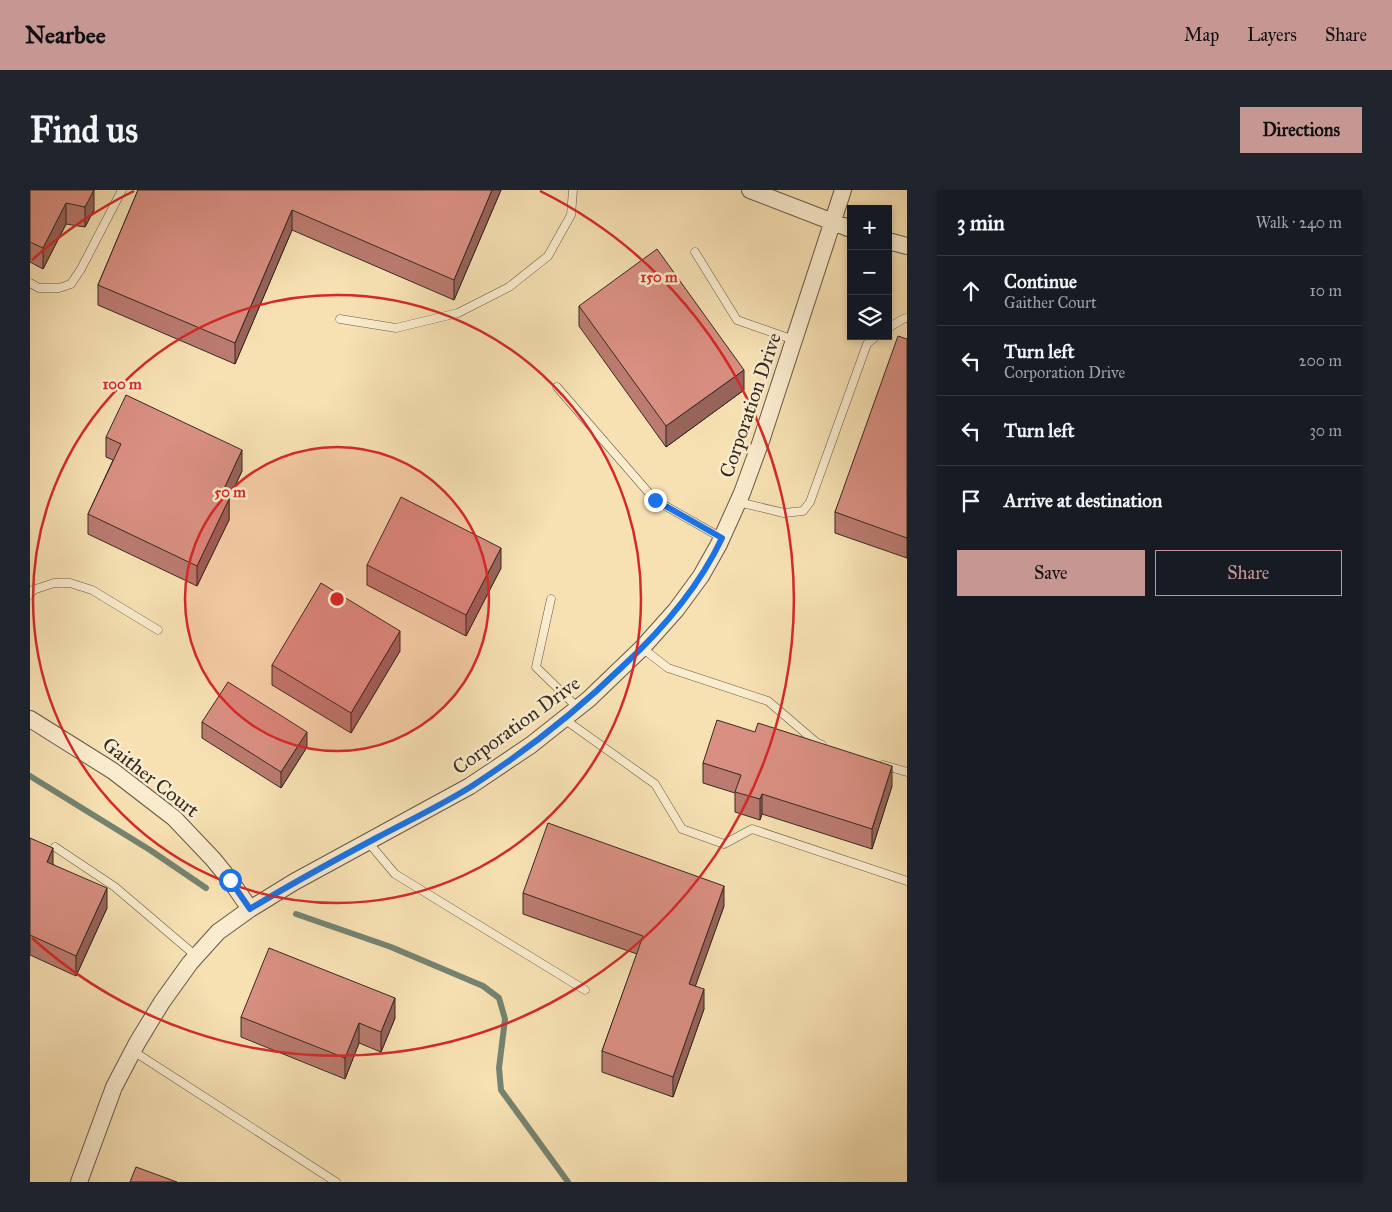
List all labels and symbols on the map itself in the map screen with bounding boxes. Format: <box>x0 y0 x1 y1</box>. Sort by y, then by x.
text: 150 m <box>640 268 678 286</box>
street label: Corporation Drive <box>714 329 786 481</box>
text: 100 m <box>102 375 142 393</box>
text: 50 m <box>214 483 246 501</box>
route end <box>644 489 667 512</box>
centre of rings <box>328 590 346 608</box>
street label: Corporation Drive <box>448 671 584 779</box>
street label: Gaither Court <box>98 732 204 822</box>
route start <box>219 869 242 892</box>

